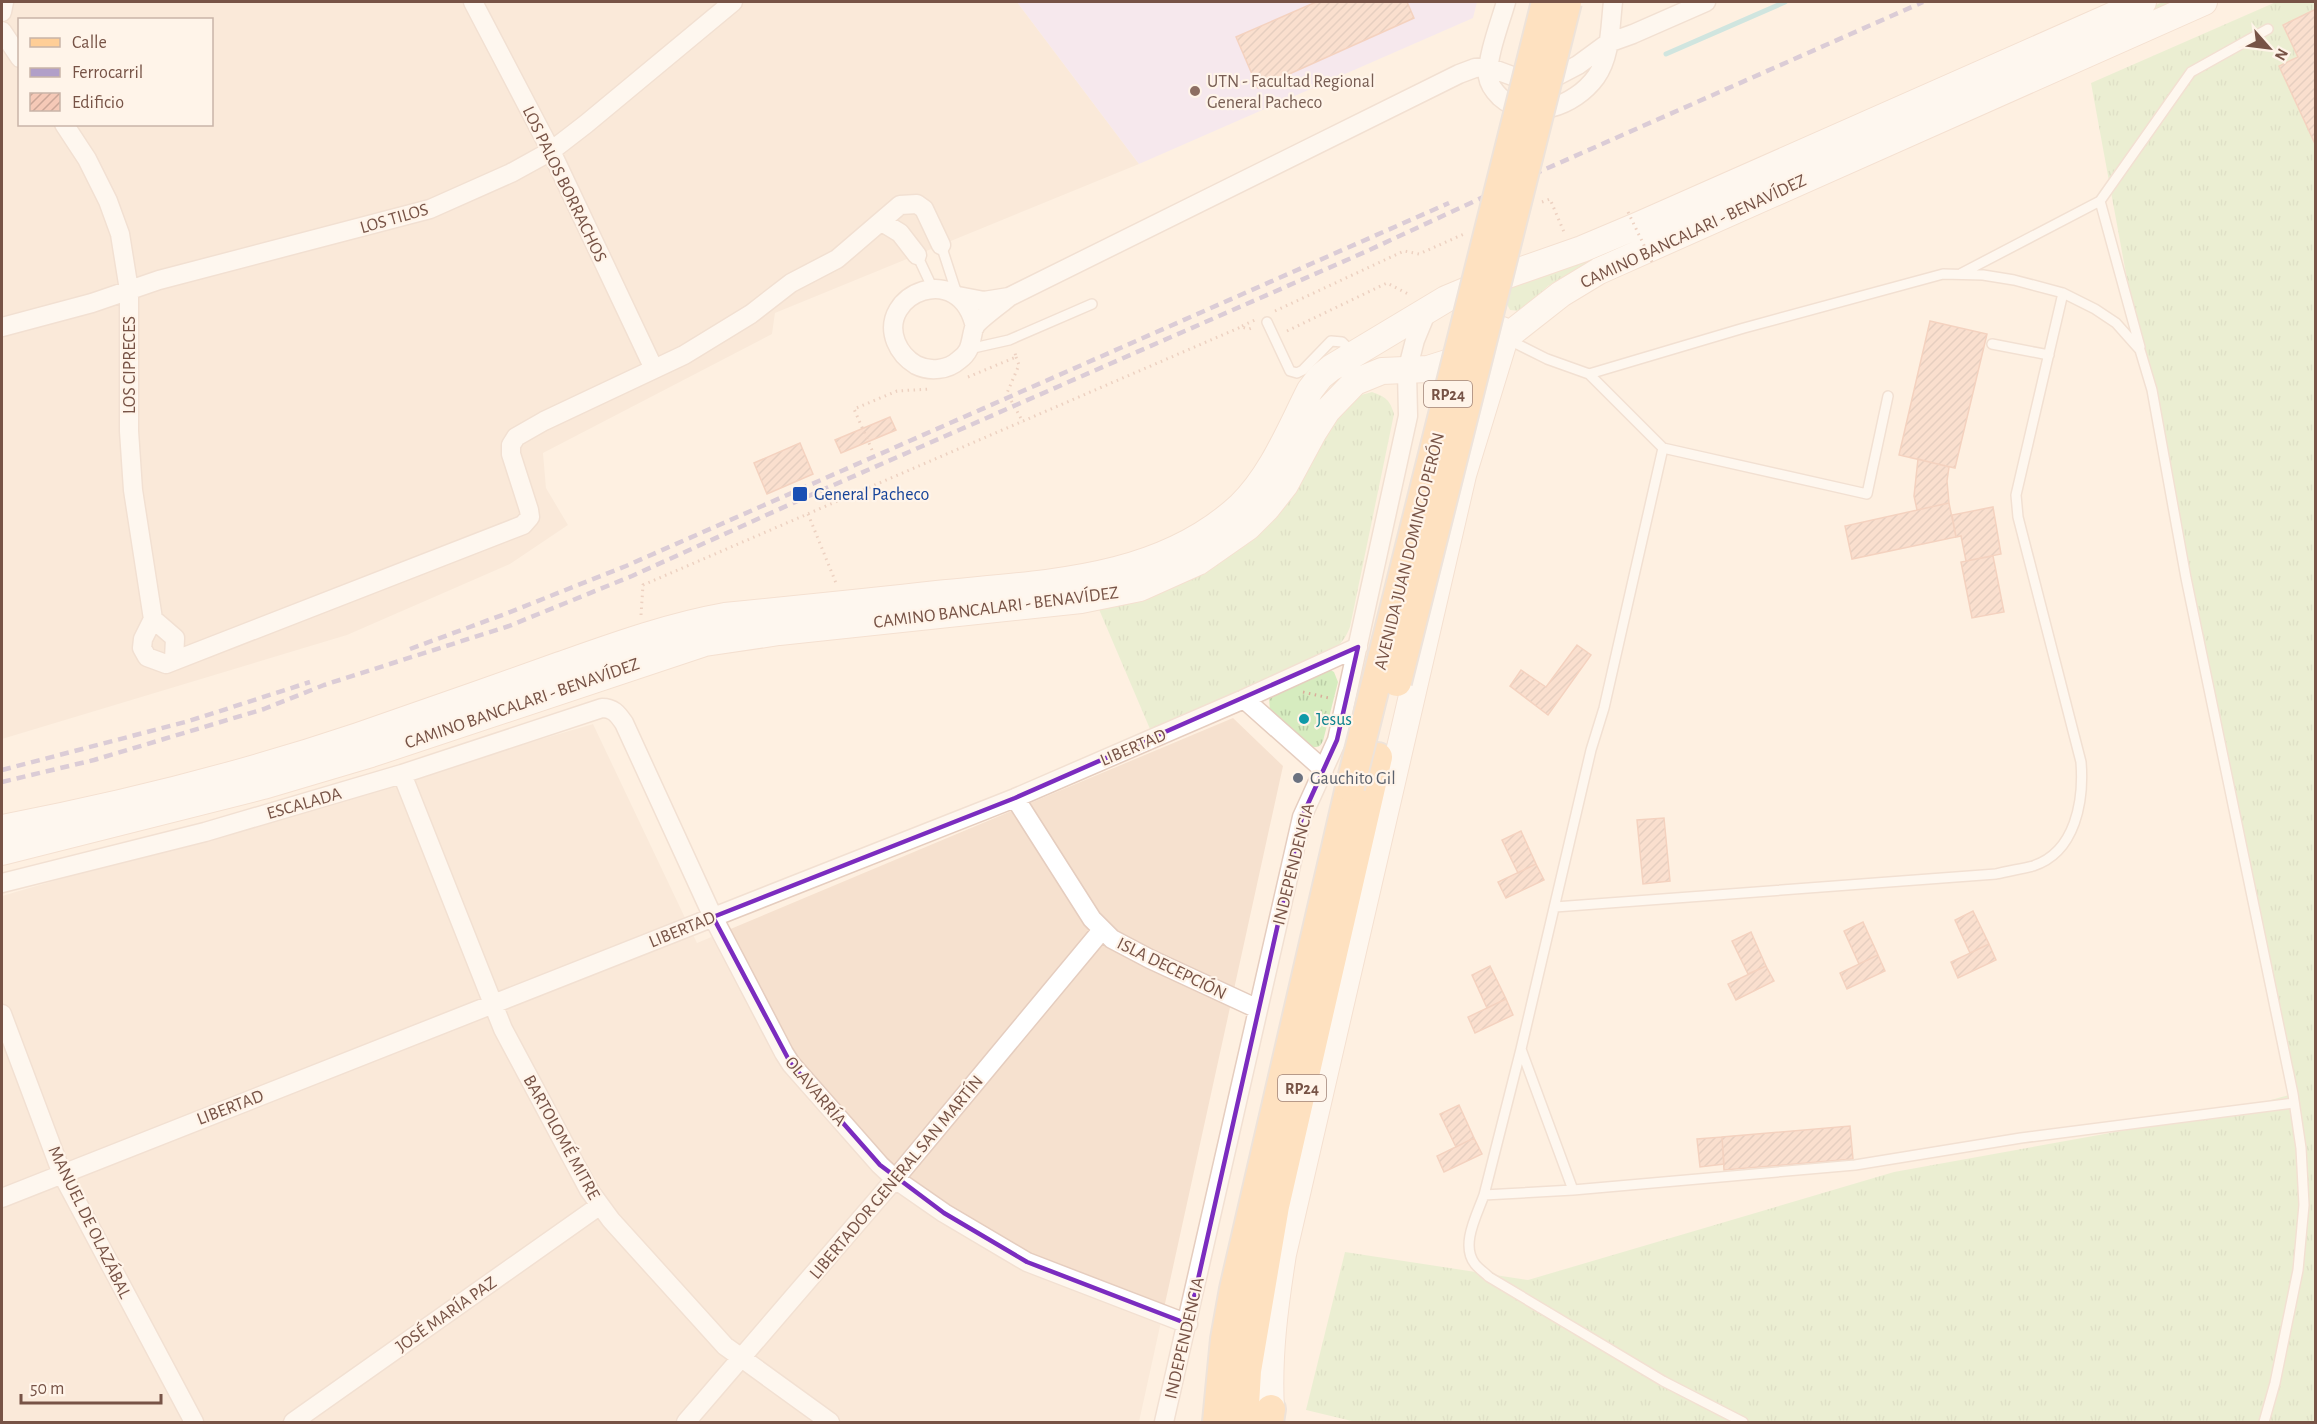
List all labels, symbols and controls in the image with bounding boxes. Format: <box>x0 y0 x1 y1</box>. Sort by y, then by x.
legend <box>18 18 213 126</box>
north arrow <box>2239 18 2299 78</box>
text: Calle <box>72 34 107 52</box>
text: N <box>2272 46 2291 63</box>
text: Ferrocarril <box>72 64 143 82</box>
place label: UTN - Facultad Regional General Pacheco <box>1207 73 1375 112</box>
marker: UTN - Facultad Regional General Pacheco <box>1188 84 1202 98</box>
text: Edificio <box>72 94 124 112</box>
street label: LOS PALOS BORRACHOS <box>519 104 610 265</box>
street label: CAMINO BANCALARI - BENAVÍDEZ <box>1577 169 1809 292</box>
street label: LOS TILOS <box>358 201 430 237</box>
street label: LOS CIPRECES <box>121 316 139 414</box>
road number: RP24 <box>1424 381 1472 407</box>
street label: AVENIDA JUAN DOMINGO PERÓN <box>1369 430 1448 672</box>
marker: General Pacheco <box>791 485 809 503</box>
place label: General Pacheco <box>814 486 929 504</box>
street label: CAMINO BANCALARI - BENAVÍDEZ <box>872 581 1120 632</box>
street label: CAMINO BANCALARI - BENAVÍDEZ <box>402 652 642 753</box>
place label: Jesus <box>1316 711 1352 729</box>
marker: Jesus <box>1297 712 1311 726</box>
street label: LIBERTAD <box>1098 726 1169 770</box>
place label: Gauchito Gil <box>1310 770 1396 788</box>
marker: Gauchito Gil <box>1291 771 1305 785</box>
street label: ESCALADA <box>265 785 344 823</box>
street label: INDEPENDENCIA <box>1270 801 1318 927</box>
street label: LIBERTAD <box>647 909 718 951</box>
street label: ISLA DECEPCIÓN <box>1114 932 1230 1003</box>
street label: OLAVARRÍA <box>781 1052 852 1130</box>
street label: BARTOLOMÉ MITRE <box>519 1071 606 1203</box>
street label: LIBERTADOR GENERAL SAN MARTÍN <box>804 1071 987 1283</box>
road number: RP24 <box>1278 1075 1326 1101</box>
street label: LIBERTAD <box>195 1087 266 1129</box>
street label: MANUEL DE OLAZÁBAL <box>44 1142 137 1302</box>
street label: JOSÉ MARÍA PAZ <box>391 1271 500 1356</box>
street label: INDEPENDENCIA <box>1162 1275 1208 1401</box>
scale bar <box>21 1367 160 1405</box>
text: 50 m <box>30 1380 64 1398</box>

